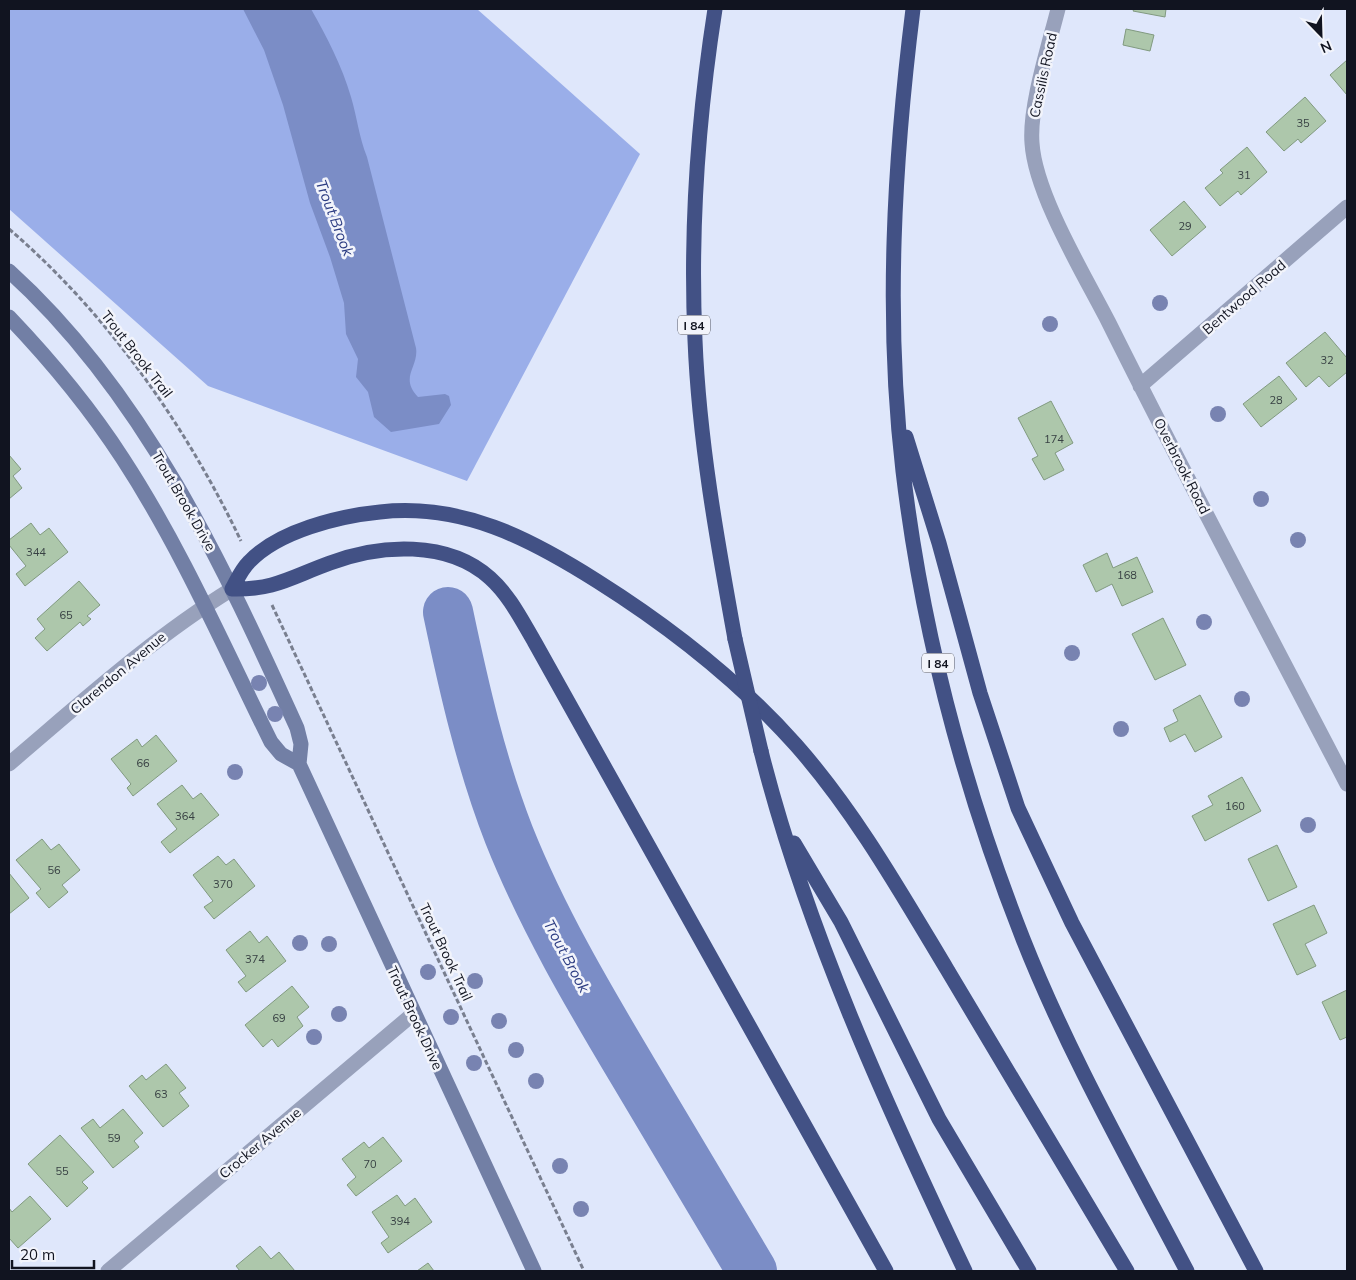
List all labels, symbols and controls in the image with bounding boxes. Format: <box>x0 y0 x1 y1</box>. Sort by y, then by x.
north arrow <box>1296 10 1346 60</box>
street label: Cassilis Road <box>1025 31 1061 119</box>
text: N <box>1318 37 1334 57</box>
house number: 35 <box>1296 116 1310 130</box>
house number: 31 <box>1237 168 1251 182</box>
water label: Trout Brook <box>312 177 359 260</box>
house number: 29 <box>1178 219 1192 233</box>
street label: Bentwood Road <box>1199 256 1289 338</box>
street label: Trout Brook Trail <box>97 307 177 401</box>
road number: I 84 <box>678 316 710 334</box>
house number: 32 <box>1320 353 1334 367</box>
house number: 28 <box>1269 393 1283 407</box>
street label: Overbrook Road <box>1150 415 1214 517</box>
house number: 174 <box>1044 432 1064 446</box>
street label: Trout Brook Drive <box>148 448 220 554</box>
house number: 344 <box>26 545 46 559</box>
house number: 168 <box>1117 568 1137 582</box>
house number: 65 <box>59 608 73 622</box>
street label: Clarendon Avenue <box>67 628 169 718</box>
road number: I 84 <box>922 654 954 672</box>
house number: 66 <box>136 756 150 770</box>
house number: 160 <box>1225 799 1245 813</box>
house number: 364 <box>175 809 195 823</box>
house number: 56 <box>47 863 61 877</box>
house number: 370 <box>213 877 233 891</box>
street label: Trout Brook Trail <box>415 900 477 1004</box>
water label: Trout Brook <box>540 916 595 997</box>
house number: 374 <box>245 952 265 966</box>
street label: Trout Brook Drive <box>383 963 447 1073</box>
house number: 69 <box>272 1011 286 1025</box>
house number: 63 <box>154 1087 168 1101</box>
street label: Crocker Avenue <box>215 1103 305 1183</box>
house number: 59 <box>107 1131 121 1145</box>
house number: 70 <box>363 1157 377 1171</box>
house number: 55 <box>55 1164 69 1178</box>
house number: 394 <box>390 1214 410 1228</box>
scale bar <box>12 1238 95 1270</box>
text: 20 m <box>20 1245 55 1264</box>

